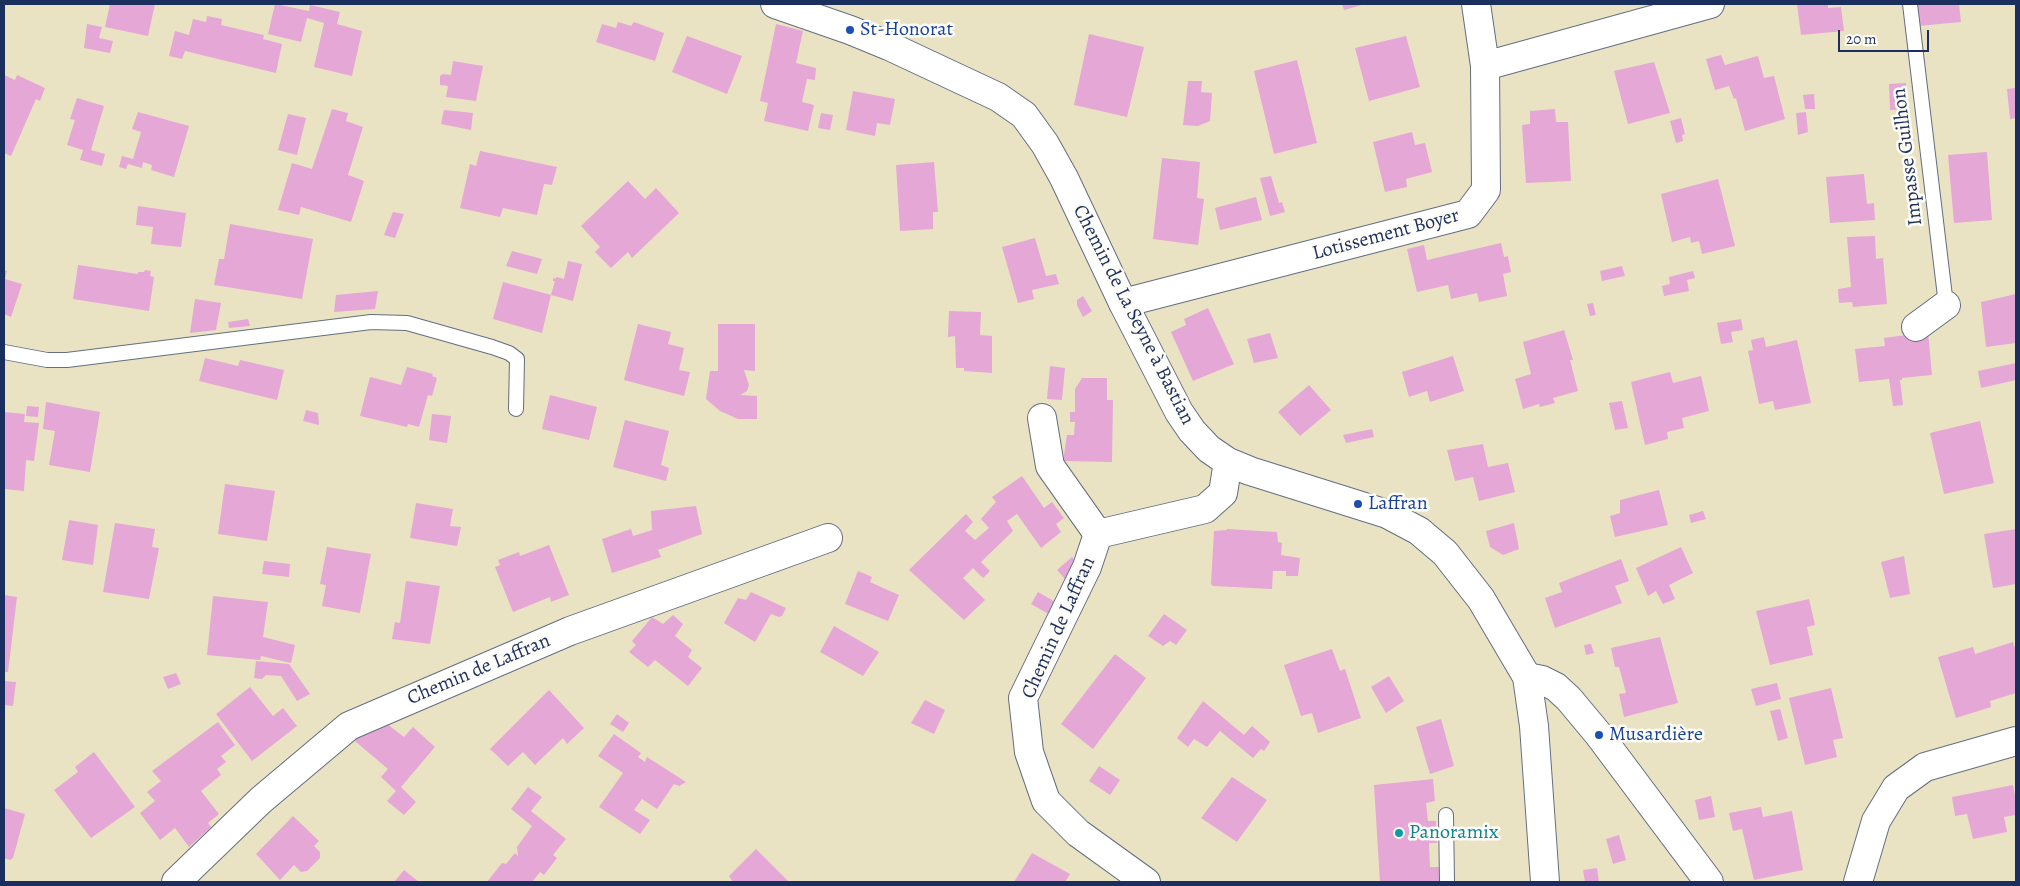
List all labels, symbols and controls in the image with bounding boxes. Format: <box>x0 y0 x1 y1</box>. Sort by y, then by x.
place label: St-Honorat <box>860 18 953 42</box>
scale bar <box>1840 20 1931 52</box>
marker: St-Honorat <box>844 24 856 36</box>
text: 20 m <box>1846 29 1877 49</box>
street label: Impasse Guilhon <box>1888 87 1928 227</box>
street label: Chemin de La Seyne à Bastian <box>1067 201 1199 429</box>
street label: Lotissement Boyer <box>1310 204 1462 266</box>
place label: Laffran <box>1368 492 1428 516</box>
marker: Laffran <box>1352 498 1364 510</box>
street label: Chemin de Laffran <box>1017 553 1101 703</box>
street label: Chemin de Laffran <box>404 629 554 711</box>
place label: Musardière <box>1609 723 1703 747</box>
marker: Musardière <box>1593 729 1605 741</box>
place label: Panoramix <box>1409 821 1498 845</box>
marker: Panoramix <box>1393 827 1405 839</box>

